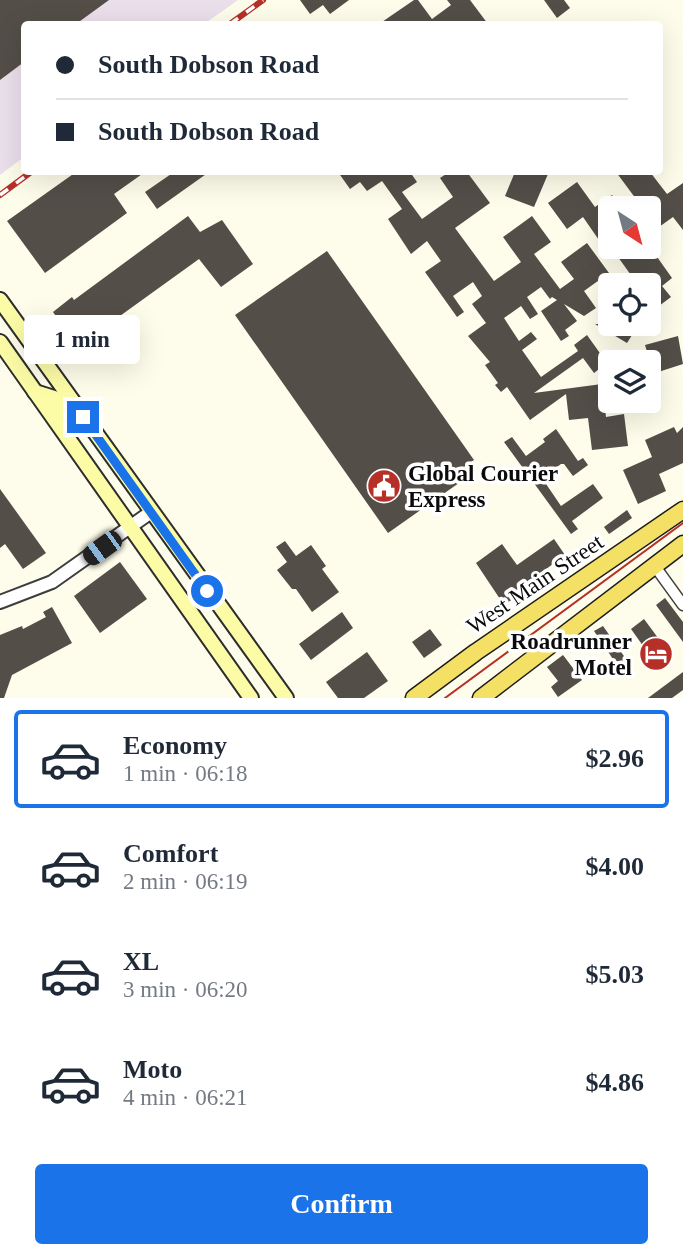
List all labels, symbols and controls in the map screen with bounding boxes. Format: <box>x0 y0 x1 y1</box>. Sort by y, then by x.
text: South Dobson Road <box>98 50 319 79</box>
text: South Dobson Road <box>98 117 319 146</box>
north arrow <box>598 196 662 259</box>
map controls <box>598 196 661 413</box>
button: locate <box>598 273 661 336</box>
callout: 1 min <box>25 316 141 364</box>
text: 1 min <box>54 327 110 352</box>
button: layers <box>598 350 661 413</box>
route end <box>67 401 99 433</box>
place label: Global Courier Express <box>408 461 558 512</box>
public building icon: Global Courier Express <box>365 467 403 505</box>
car <box>79 527 126 569</box>
street label: West Main Street <box>462 529 608 639</box>
route start <box>191 575 223 607</box>
place label: Roadrunner Motel <box>511 629 632 680</box>
hotel icon: Roadrunner Motel <box>637 635 675 673</box>
icon: car <box>39 728 102 791</box>
text: Economy <box>123 731 227 760</box>
text: $2.96 <box>586 744 644 773</box>
text: 1 min · 06:18 <box>123 761 248 786</box>
icon: car <box>39 836 102 899</box>
text: Comfort <box>123 839 218 868</box>
text: $4.00 <box>586 852 644 881</box>
text: 2 min · 06:19 <box>123 869 248 894</box>
icon: car <box>39 944 102 1007</box>
text: XL <box>123 947 159 976</box>
text: $5.03 <box>586 960 644 989</box>
text: 3 min · 06:20 <box>123 977 248 1002</box>
icon: car <box>39 1052 102 1115</box>
text: Moto <box>123 1055 182 1084</box>
text: $4.86 <box>586 1068 644 1097</box>
text: 4 min · 06:21 <box>123 1085 248 1110</box>
button: Confirm <box>35 1164 648 1244</box>

